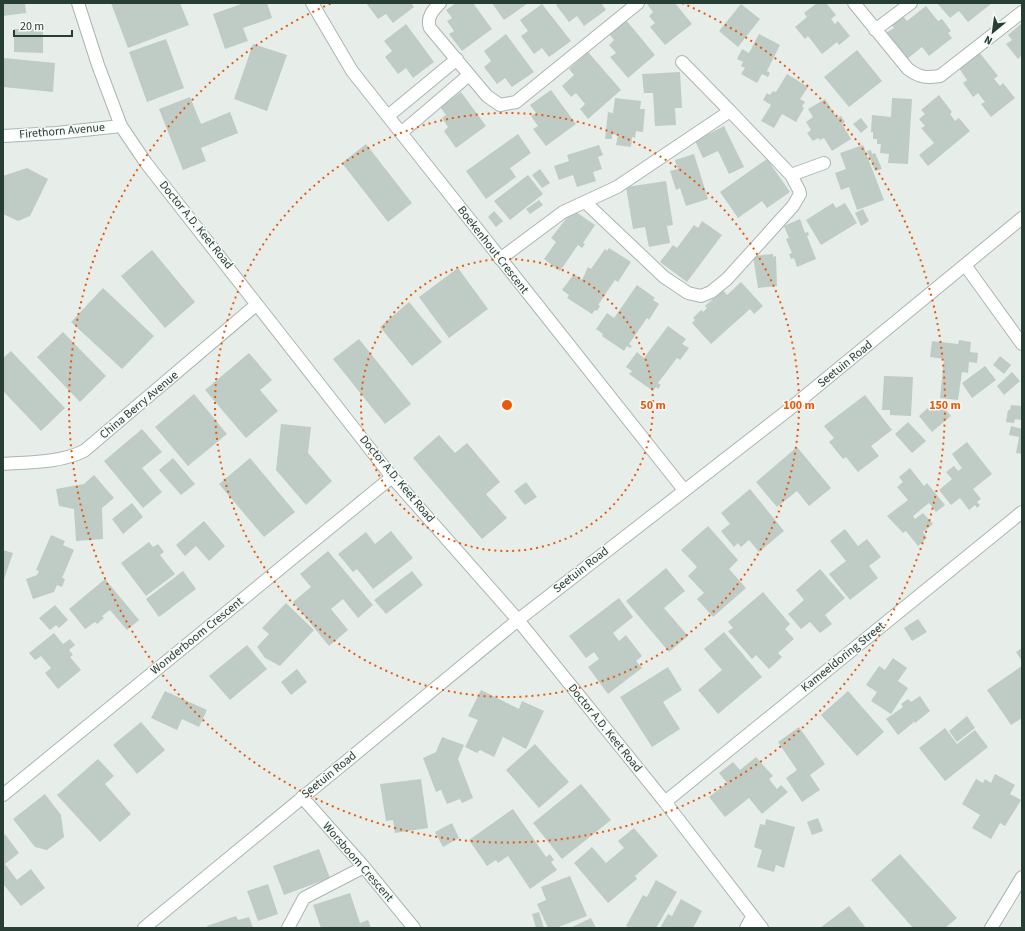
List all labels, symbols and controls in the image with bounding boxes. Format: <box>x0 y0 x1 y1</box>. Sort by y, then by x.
scale bar <box>14 12 72 38</box>
north arrow <box>973 12 1013 52</box>
text: 20 m <box>20 18 44 35</box>
text: N <box>982 32 995 49</box>
street label: Firethorn Avenue <box>18 119 106 143</box>
street label: Doctor A.D. Keet Road <box>155 177 237 273</box>
street label: Boekenhout Crescent <box>453 202 533 298</box>
street label: Seetuin Road <box>814 336 876 392</box>
street label: China Berry Avenue <box>96 367 182 443</box>
text: 50 m <box>640 397 666 414</box>
text: 100 m <box>783 397 815 414</box>
text: 150 m <box>929 397 961 414</box>
centre of rings <box>500 398 514 412</box>
street label: Doctor A.D. Keet Road <box>355 432 439 526</box>
street label: Seetuin Road <box>550 543 612 597</box>
street label: Wonderboom Crescent <box>147 593 247 679</box>
street label: Kameeldoring Street <box>798 618 888 696</box>
street label: Doctor A.D. Keet Road <box>564 680 646 776</box>
street label: Seetuin Road <box>298 747 360 803</box>
street label: Worsboom Crescent <box>319 818 397 906</box>

